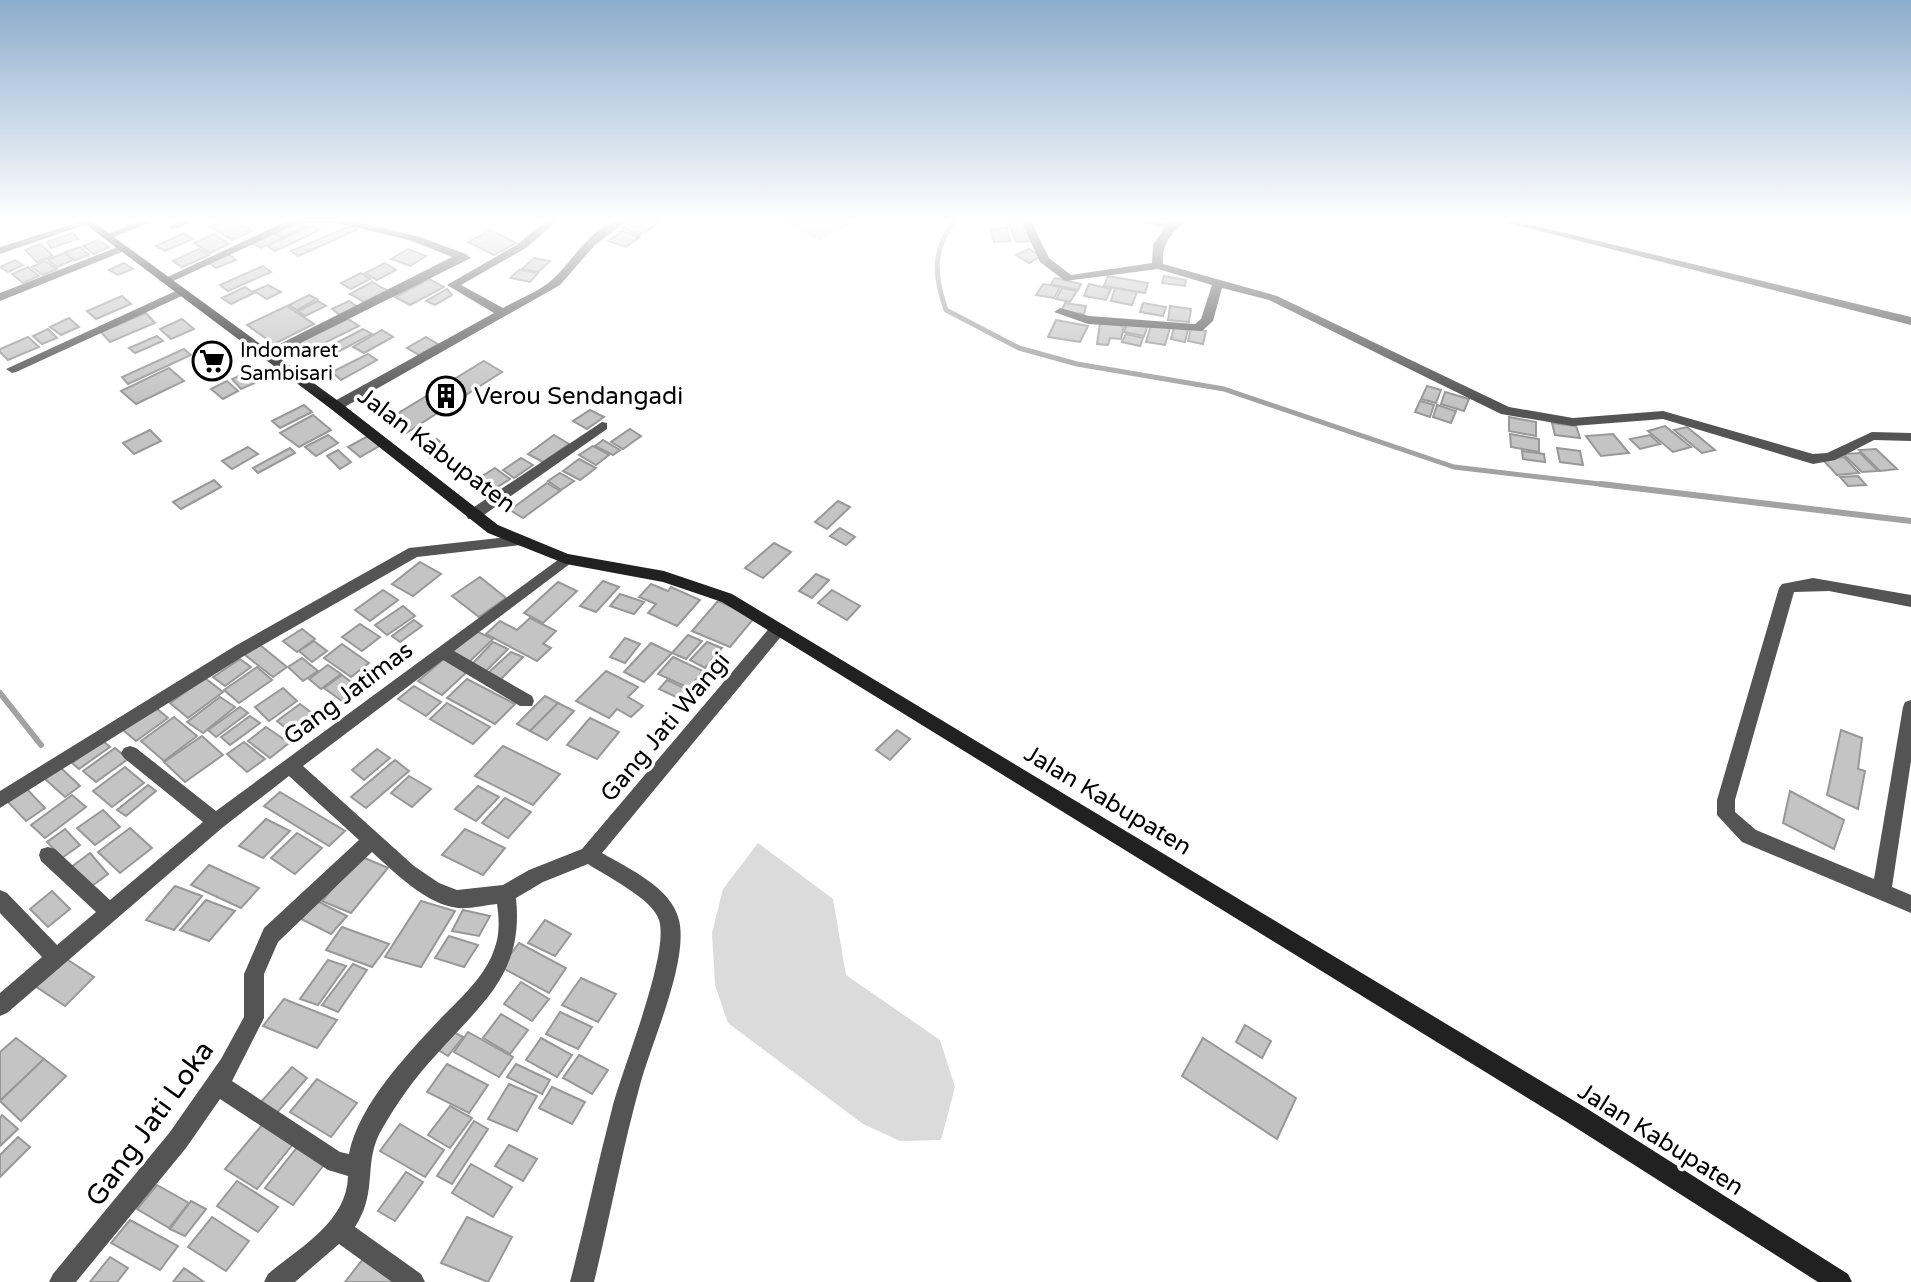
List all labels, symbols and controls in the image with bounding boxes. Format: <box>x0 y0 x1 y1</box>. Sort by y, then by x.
place label: Indomaret Sambisari <box>240 339 339 386</box>
supermarket icon: Indomaret Sambisari <box>191 340 233 382</box>
building icon: Verou Sendangadi <box>425 375 467 417</box>
street label: Jalan Kabupaten <box>352 382 521 519</box>
place label: Verou Sendangadi <box>474 382 683 411</box>
street label: Gang Jatimas <box>278 635 419 751</box>
street label: Gang Jati Wangi <box>595 647 736 808</box>
street label: Jalan Kabupaten <box>1019 739 1197 862</box>
street label: Gang Jati Loka <box>78 1034 221 1213</box>
street label: Jalan Kabupaten <box>1573 1077 1749 1202</box>

